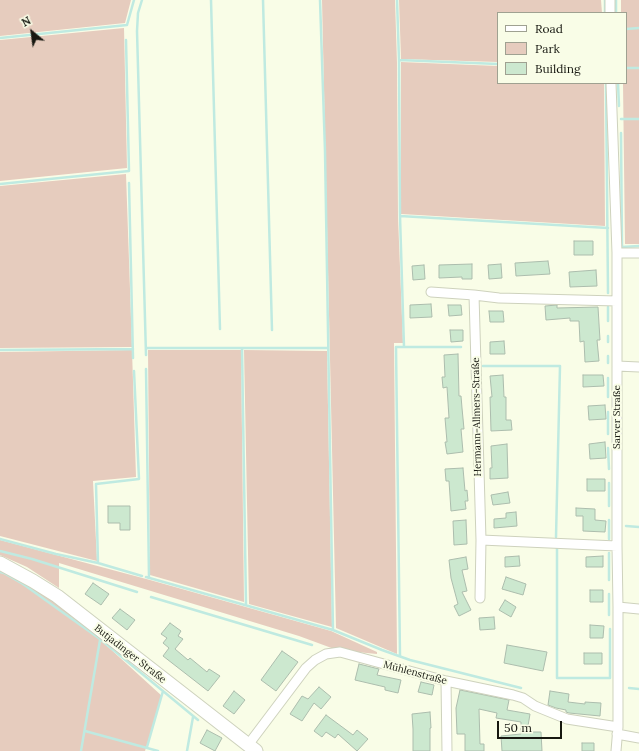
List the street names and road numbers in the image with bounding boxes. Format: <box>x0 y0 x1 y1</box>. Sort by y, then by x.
street label: Hermann-Allmers-Straße <box>470 357 484 477</box>
street label: Sarver Straße <box>611 385 623 449</box>
street label: Butjadinger Straße <box>92 622 168 686</box>
street label: Mühlenstraße <box>382 659 448 687</box>

